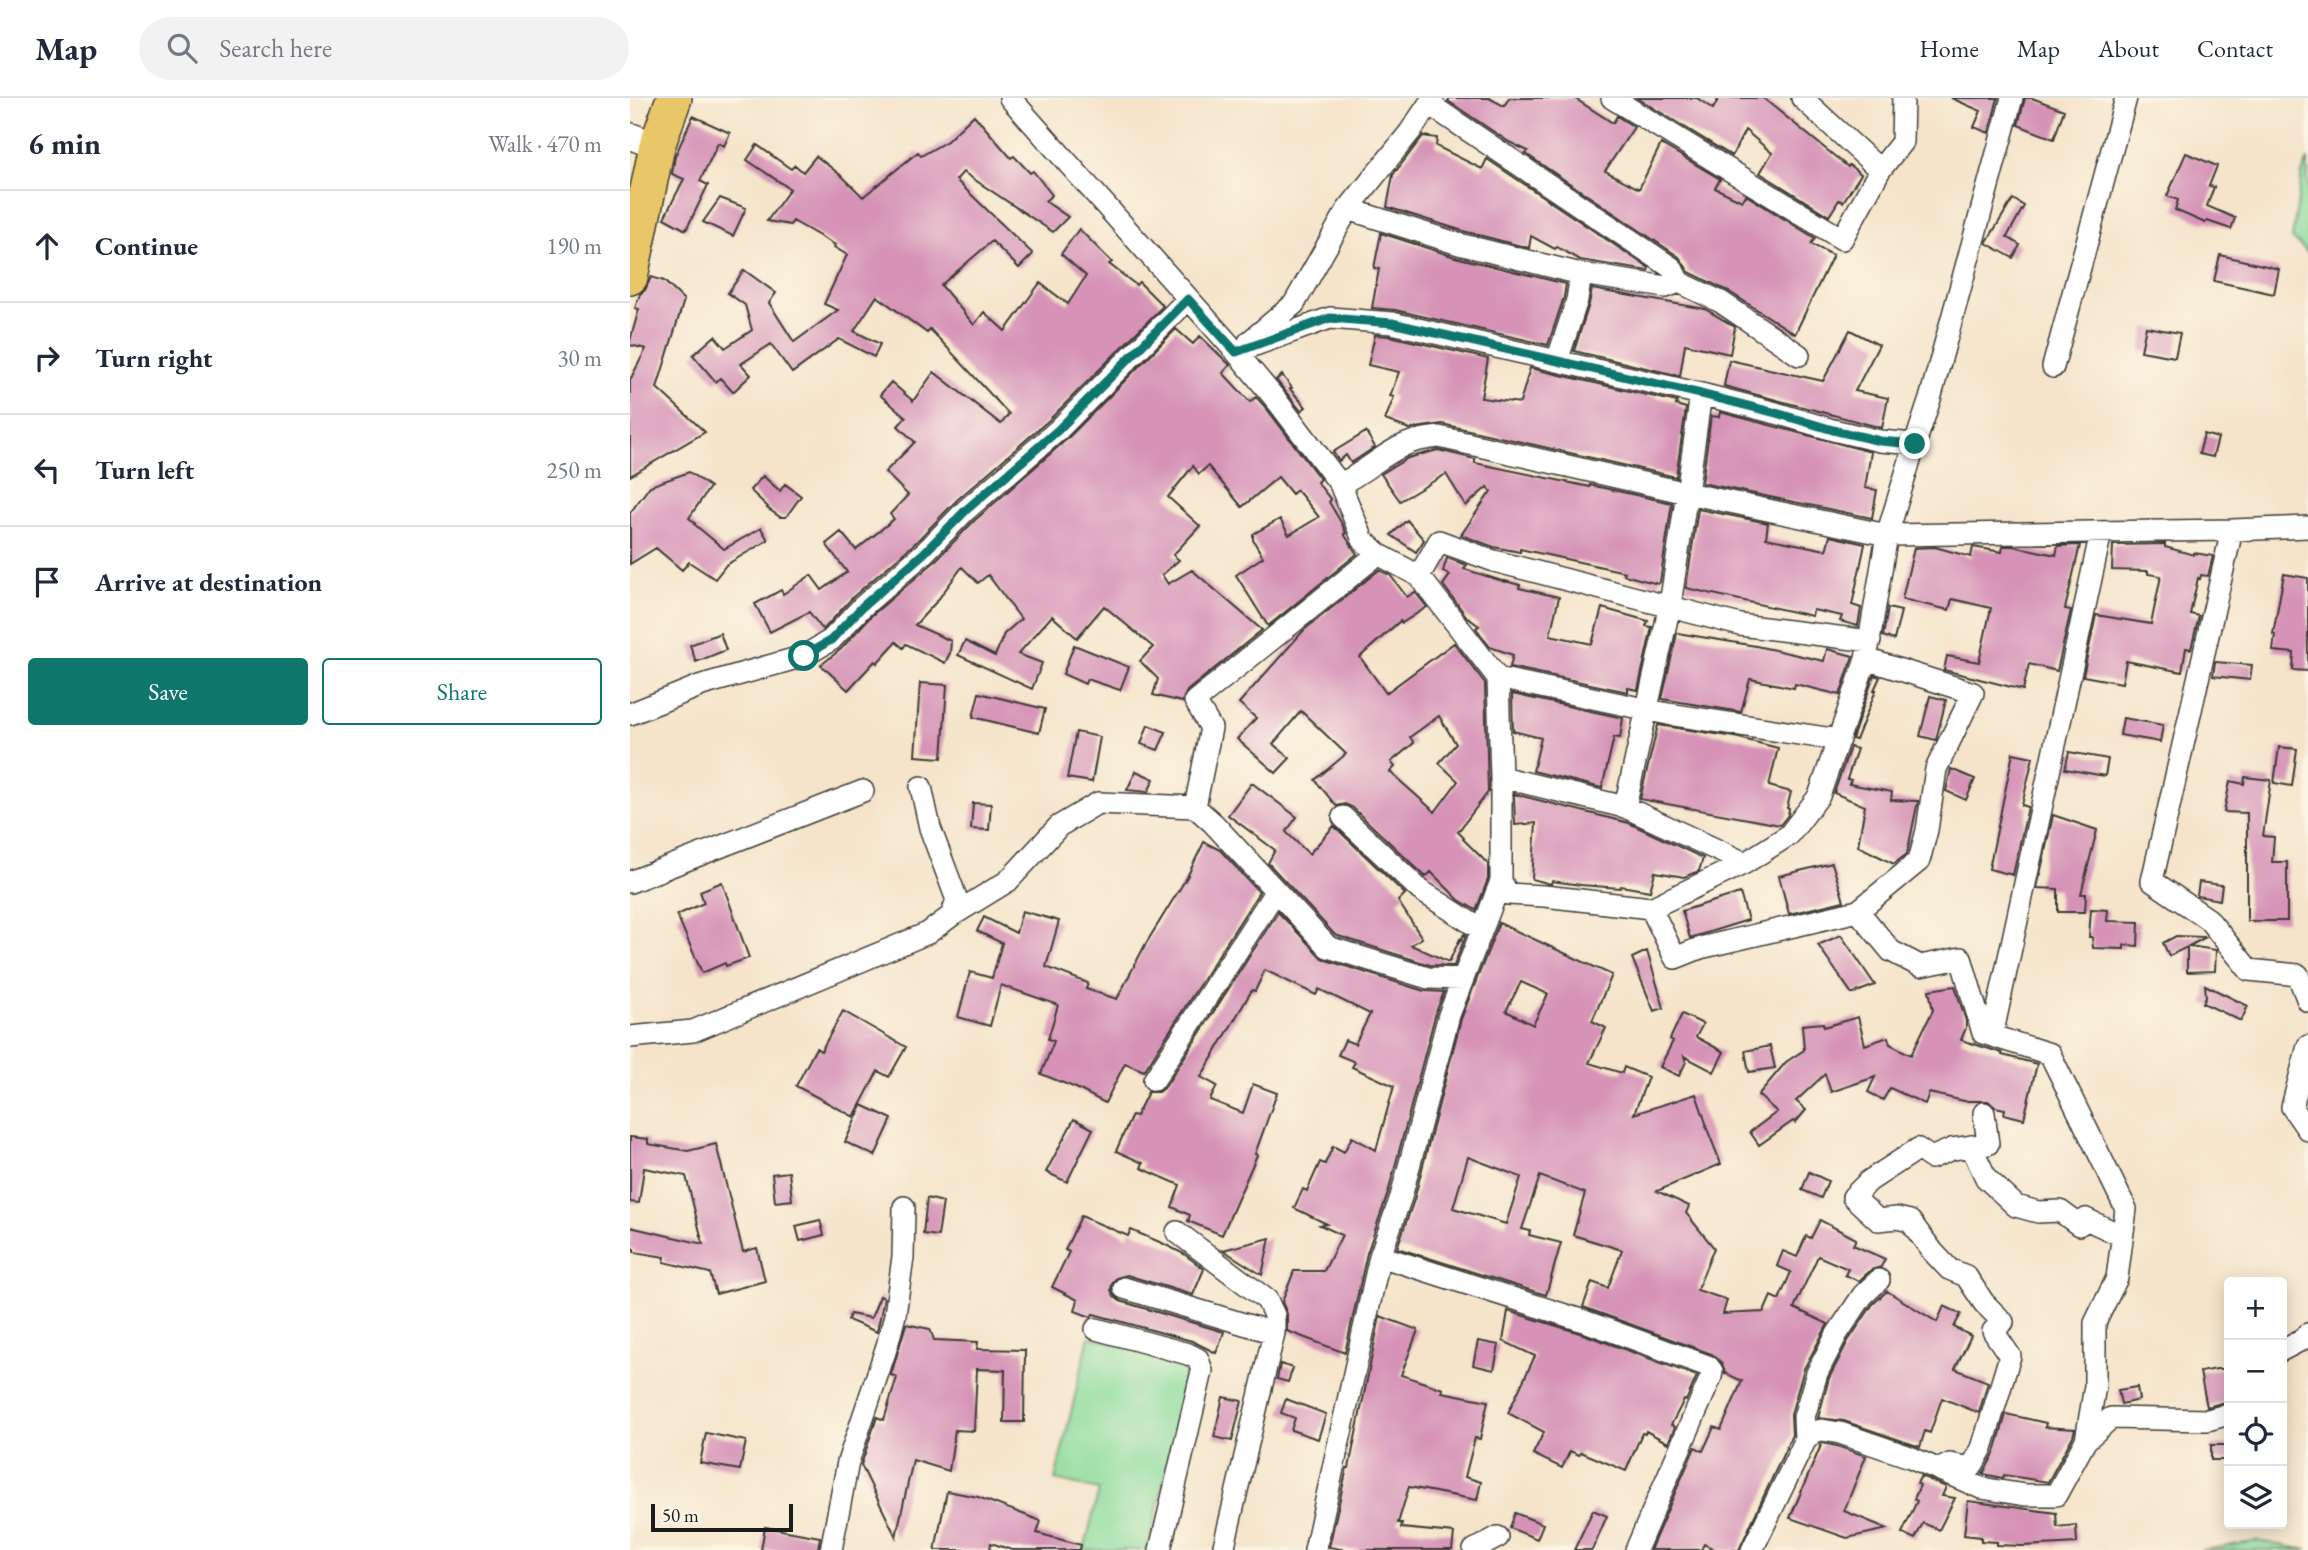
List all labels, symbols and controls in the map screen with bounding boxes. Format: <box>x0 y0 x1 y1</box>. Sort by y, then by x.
search box <box>139 17 629 80</box>
text: Map <box>35 27 97 70</box>
icon: search <box>163 29 201 67</box>
text: Search here <box>219 31 332 65</box>
text: Home <box>1919 33 1979 64</box>
text: Map <box>2017 33 2060 64</box>
text: About <box>2098 33 2159 64</box>
text: Contact <box>2197 33 2273 64</box>
text: 6 min <box>28 124 101 163</box>
text: Walk · 470 m <box>488 129 602 159</box>
icon: ahead <box>28 227 66 265</box>
text: Continue <box>95 229 198 263</box>
text: 190 m <box>546 231 602 261</box>
icon: right <box>28 339 66 377</box>
text: Turn right <box>95 341 213 375</box>
text: 30 m <box>557 343 602 373</box>
route end <box>1899 428 1930 459</box>
icon: left <box>28 451 66 489</box>
text: Turn left <box>95 453 194 487</box>
text: 250 m <box>546 455 602 485</box>
icon: arrive <box>28 563 66 601</box>
text: Arrive at destination <box>95 565 322 599</box>
route start <box>788 640 819 671</box>
button: Save <box>28 658 308 725</box>
button: Share <box>322 658 602 725</box>
map controls <box>2224 1277 2287 1529</box>
button: + <box>2224 1277 2287 1340</box>
button: − <box>2224 1340 2287 1403</box>
button: locate <box>2224 1403 2287 1466</box>
button: layers <box>2224 1466 2287 1529</box>
scale bar <box>651 1501 793 1533</box>
text: 50 m <box>662 1503 699 1528</box>

